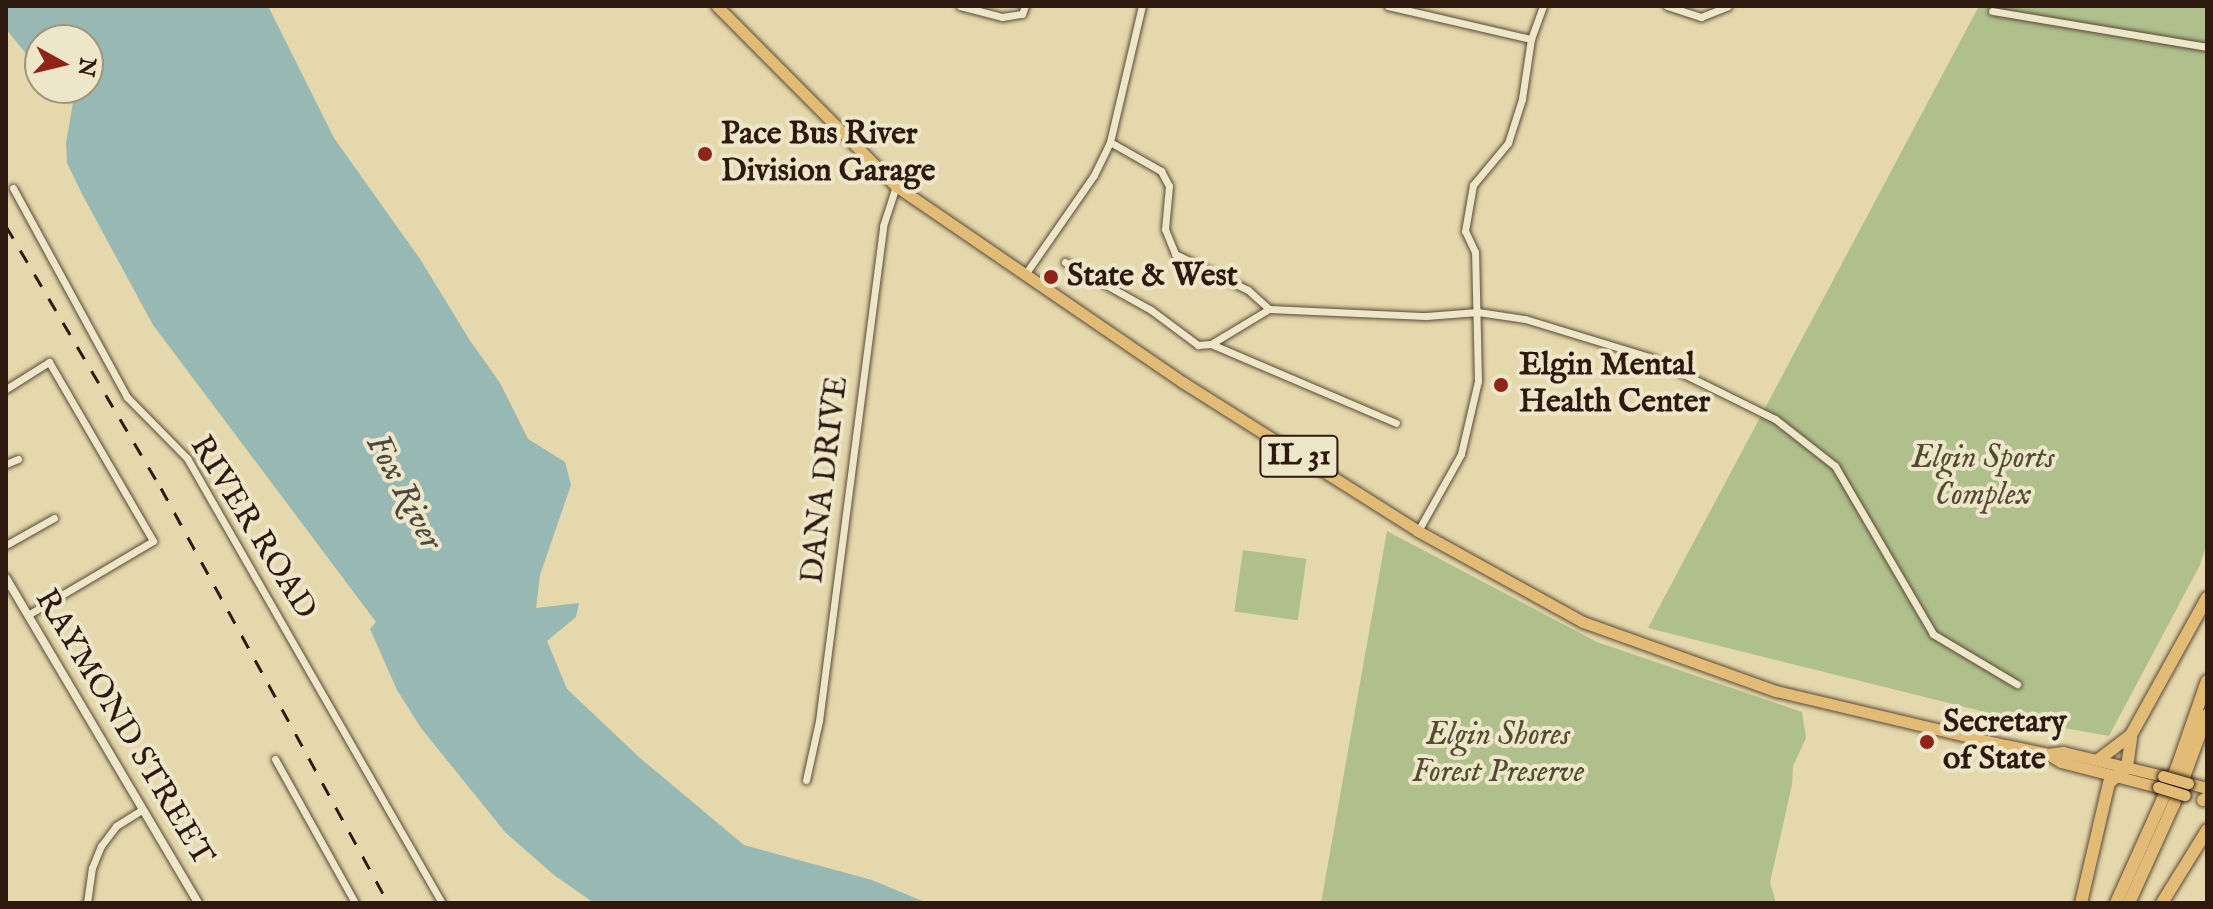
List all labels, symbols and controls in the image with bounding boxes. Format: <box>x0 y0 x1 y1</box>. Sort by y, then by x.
north arrow <box>24 24 104 104</box>
text: N <box>71 56 101 78</box>
place label: Pace Bus River Division Garage <box>721 117 936 192</box>
marker: Pace Bus River Division Garage <box>696 145 714 163</box>
place label: State & West <box>1067 258 1238 296</box>
marker: State & West <box>1042 268 1060 286</box>
place label: Elgin Mental Health Center <box>1519 348 1710 423</box>
street label: DANA DRIVE <box>794 374 858 586</box>
marker: Elgin Mental Health Center <box>1490 374 1512 396</box>
water label: Fox River <box>357 427 451 557</box>
street label: RIVER ROAD <box>180 429 324 627</box>
road number: IL 31 <box>1259 430 1339 482</box>
park label: Elgin Sports Complex <box>1911 441 2055 516</box>
street label: RAYMOND STREET <box>25 583 221 873</box>
place label: Secretary of State <box>1943 705 2067 780</box>
park label: Elgin Shores Forest Preserve <box>1412 718 1584 793</box>
marker: Secretary of State <box>1918 733 1936 751</box>

